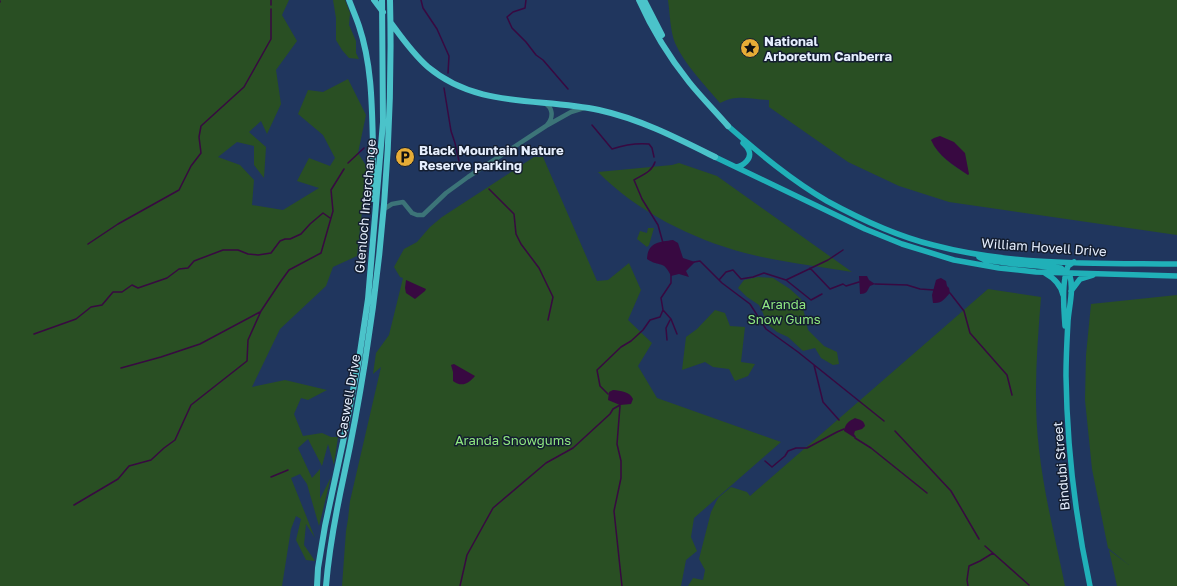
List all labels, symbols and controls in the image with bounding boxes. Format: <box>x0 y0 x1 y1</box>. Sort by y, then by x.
place label: National Arboretum Canberra <box>764 33 892 64</box>
place icon: National Arboretum Canberra <box>739 37 761 59</box>
street label: Glenloch Interchange <box>351 138 379 274</box>
place label: Black Mountain Nature Reserve parking <box>419 142 564 173</box>
parking icon: Black Mountain Nature Reserve parking <box>394 146 416 168</box>
street label: William Hovell Drive <box>981 235 1107 259</box>
park label: Aranda Snow Gums <box>747 296 821 327</box>
street label: Caswell Drive <box>333 353 363 439</box>
street label: Bindubi Street <box>1049 421 1073 511</box>
park label: Aranda Snowgums <box>455 432 571 448</box>

